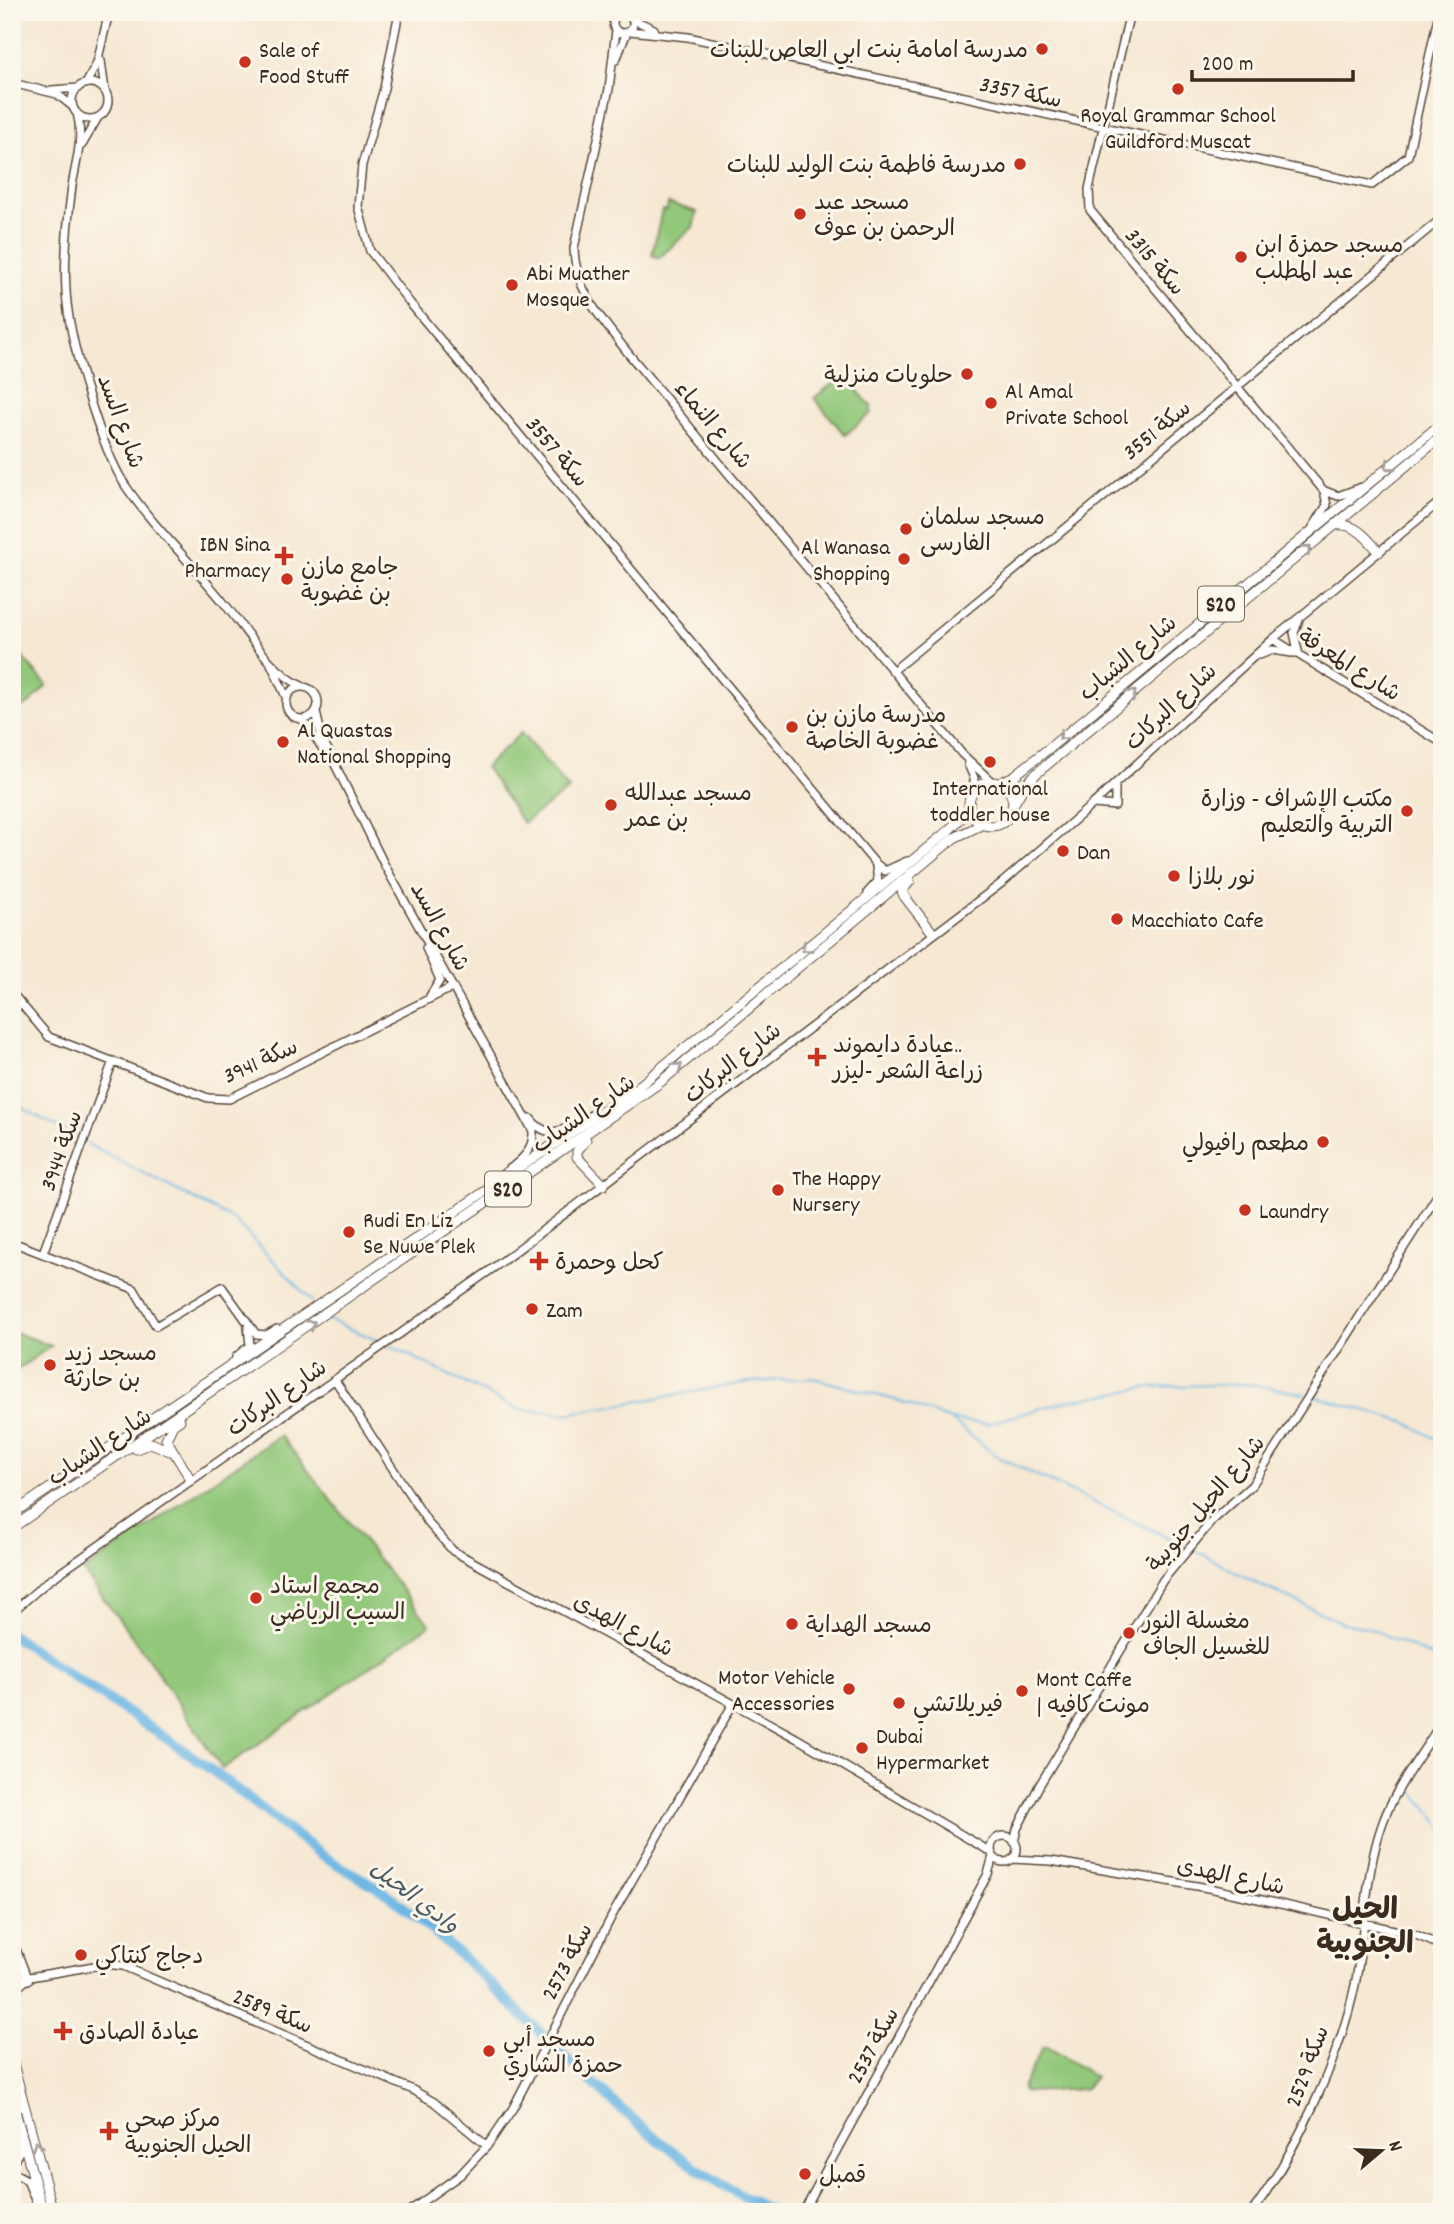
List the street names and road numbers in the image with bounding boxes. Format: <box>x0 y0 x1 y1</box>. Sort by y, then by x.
street label: سكة 3357 <box>976 70 1065 119</box>
street label: سكة 3315 <box>1115 222 1192 304</box>
street label: شارع السد <box>86 371 151 474</box>
street label: شارع النماء <box>664 375 758 478</box>
street label: سكة 3551 <box>1117 394 1200 470</box>
street label: سكة 3557 <box>516 410 595 496</box>
road number: S20 <box>1198 586 1244 622</box>
street label: شارع الشباب <box>1073 609 1186 711</box>
street label: شارع المعرفة <box>1290 622 1406 712</box>
street label: شارع البركات <box>1119 657 1226 760</box>
street label: شارع السد <box>400 877 476 978</box>
street label: شارع البركات <box>678 1016 790 1113</box>
street label: سكة 3941 <box>219 1032 304 1094</box>
street label: شارع الشباب <box>527 1068 643 1164</box>
street label: سكة 3944 <box>34 1106 93 1196</box>
road number: S20 <box>485 1172 531 1206</box>
street label: شارع البركات <box>221 1353 335 1447</box>
street label: شارع الشباب <box>42 1402 160 1496</box>
street label: شارع الحيل جنوبية <box>1141 1430 1275 1581</box>
street label: شارع الهدى <box>566 1587 678 1667</box>
street label: شارع الهدى <box>1173 1851 1287 1906</box>
street label: سكة 2573 <box>535 1918 603 2007</box>
street label: سكة 2589 <box>226 1982 317 2045</box>
street label: سكة 2537 <box>840 2002 910 2091</box>
street label: سكة 2529 <box>1279 2022 1340 2113</box>

